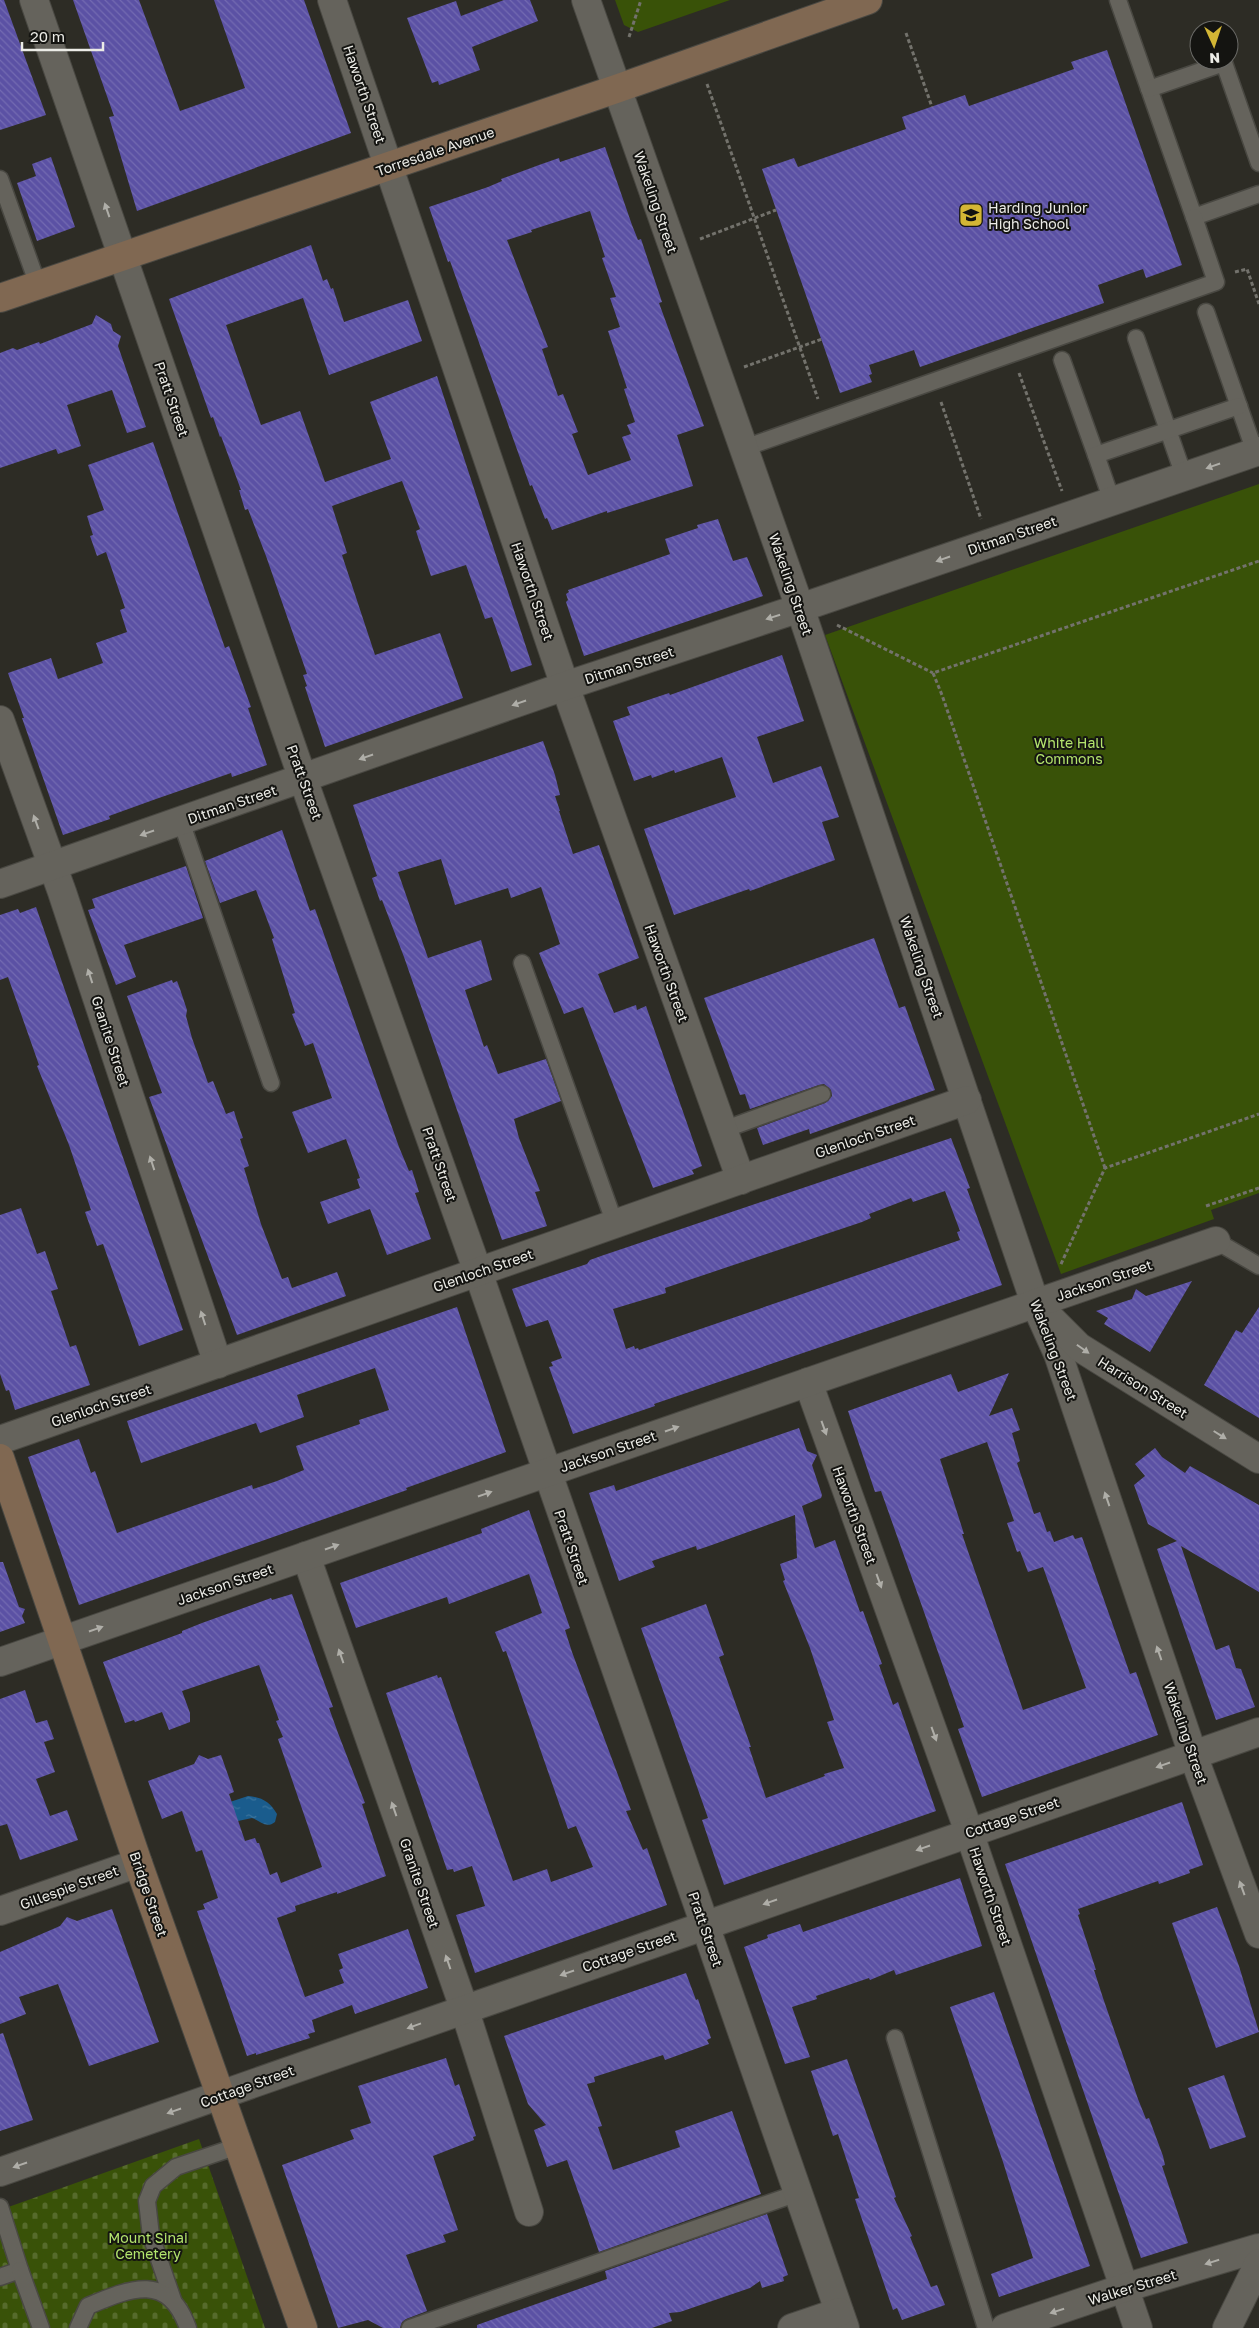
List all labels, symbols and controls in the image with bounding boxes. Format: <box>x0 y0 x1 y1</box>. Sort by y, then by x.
scale bar <box>22 20 104 52</box>
north arrow <box>1189 20 1239 70</box>
text: 20 m <box>30 27 65 45</box>
street label: Haworth Street <box>340 43 390 145</box>
text: N <box>1209 50 1220 67</box>
street label: Torresdale Avenue <box>374 123 496 179</box>
street label: Wakeling Street <box>631 149 681 255</box>
place label: Harding Junior High School <box>988 199 1088 232</box>
school or university icon: Harding Junior High School <box>958 202 984 228</box>
one-way arrow <box>103 203 110 218</box>
street label: Pratt Street <box>151 359 193 439</box>
one-way arrow <box>1205 463 1220 471</box>
street label: Ditman Street <box>965 512 1059 558</box>
street label: Wakeling Street <box>766 531 816 637</box>
street label: Haworth Street <box>508 540 558 642</box>
one-way arrow <box>936 556 951 563</box>
one-way arrow <box>765 614 780 622</box>
street label: Ditman Street <box>582 643 676 687</box>
one-way arrow <box>512 700 527 707</box>
park label: White Hall Commons <box>1034 734 1104 767</box>
street label: Pratt Street <box>284 742 326 822</box>
one-way arrow <box>358 753 373 761</box>
street label: Ditman Street <box>185 781 279 827</box>
one-way arrow <box>32 815 39 830</box>
one-way arrow <box>139 830 154 837</box>
street label: Wakeling Street <box>897 914 947 1020</box>
street label: Haworth Street <box>641 922 693 1024</box>
one-way arrow <box>86 968 93 983</box>
street label: Granite Street <box>88 994 134 1088</box>
street label: Glenloch Street <box>813 1111 917 1161</box>
street label: Pratt Street <box>419 1124 461 1204</box>
one-way arrow <box>147 1156 155 1171</box>
street label: Glenloch Street <box>431 1245 535 1295</box>
street label: Jackson Street <box>1054 1256 1154 1304</box>
street label: Wakeling Street <box>1027 1297 1081 1403</box>
one-way arrow <box>198 1310 206 1325</box>
one-way arrow <box>1076 1344 1090 1354</box>
street label: Harrison Street <box>1095 1353 1191 1421</box>
street label: Glenloch Street <box>49 1380 153 1430</box>
one-way arrow <box>820 1421 828 1436</box>
one-way arrow <box>665 1425 680 1433</box>
street label: Jackson Street <box>558 1427 658 1475</box>
one-way arrow <box>1214 1430 1227 1440</box>
street label: Haworth Street <box>829 1464 881 1566</box>
one-way arrow <box>478 1489 493 1497</box>
one-way arrow <box>1103 1491 1110 1506</box>
street label: Pratt Street <box>551 1507 593 1587</box>
one-way arrow <box>325 1543 340 1551</box>
street label: Jackson Street <box>175 1560 275 1608</box>
one-way arrow <box>875 1574 883 1589</box>
one-way arrow <box>88 1625 103 1632</box>
one-way arrow <box>1155 1645 1162 1660</box>
one-way arrow <box>336 1648 344 1663</box>
street label: Wakeling Street <box>1161 1680 1211 1786</box>
one-way arrow <box>930 1727 938 1742</box>
one-way arrow <box>1156 1762 1171 1769</box>
street label: Cottage Street <box>963 1793 1061 1841</box>
one-way arrow <box>390 1801 398 1816</box>
street label: Granite Street <box>397 1836 443 1930</box>
one-way arrow <box>916 1845 931 1852</box>
street label: Haworth Street <box>966 1845 1016 1947</box>
street label: Bridge Street <box>126 1849 172 1939</box>
street label: Gillespie Street <box>18 1861 120 1913</box>
one-way arrow <box>1238 1880 1246 1895</box>
street label: Pratt Street <box>685 1889 727 1969</box>
one-way arrow <box>762 1898 777 1906</box>
street label: Cottage Street <box>580 1927 678 1975</box>
one-way arrow <box>444 1955 451 1970</box>
one-way arrow <box>559 1969 574 1977</box>
one-way arrow <box>406 2023 421 2030</box>
street label: Cottage Street <box>198 2061 296 2111</box>
one-way arrow <box>166 2108 181 2116</box>
one-way arrow <box>13 2161 28 2169</box>
park label: Mount Sinai Cemetery <box>108 2229 188 2262</box>
one-way arrow <box>1205 2258 1220 2266</box>
street label: Walker Street <box>1086 2266 1178 2308</box>
one-way arrow <box>1050 2307 1065 2315</box>

